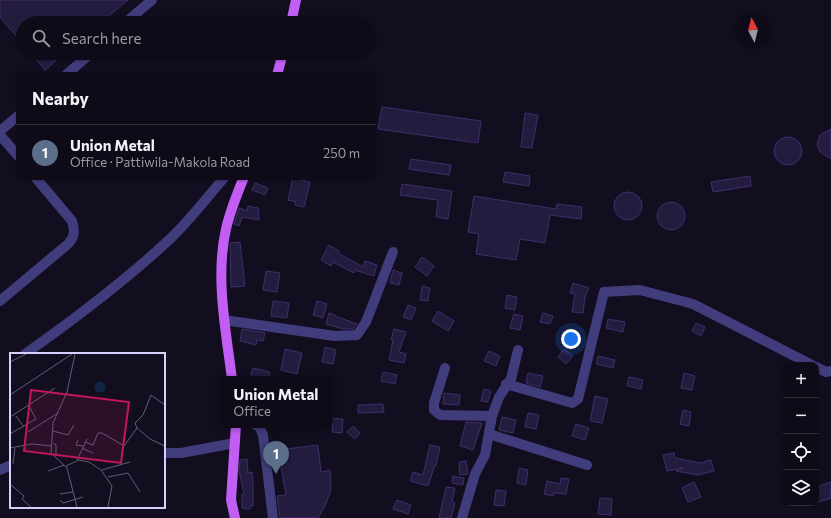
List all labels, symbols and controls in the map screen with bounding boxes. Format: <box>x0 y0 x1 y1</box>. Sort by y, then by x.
north arrow <box>735 12 771 48</box>
search box <box>16 16 376 60</box>
icon: search <box>30 27 52 49</box>
text: Search here <box>62 29 141 47</box>
text: Nearby <box>32 88 89 109</box>
text: Union Metal <box>70 136 155 154</box>
text: 1 <box>42 145 48 161</box>
text: 250 m <box>323 145 360 161</box>
text: Office · Pattiwila-Makola Road <box>70 154 250 170</box>
your location <box>561 329 581 349</box>
inset map <box>10 353 165 508</box>
map controls <box>783 362 819 506</box>
button: + <box>783 362 819 398</box>
popup <box>219 376 333 428</box>
text: Union Metal <box>234 385 318 403</box>
button: − <box>783 398 819 434</box>
text: Office <box>234 403 271 419</box>
button: locate <box>783 434 819 470</box>
pin: 1 <box>263 441 289 474</box>
button: layers <box>783 470 819 506</box>

